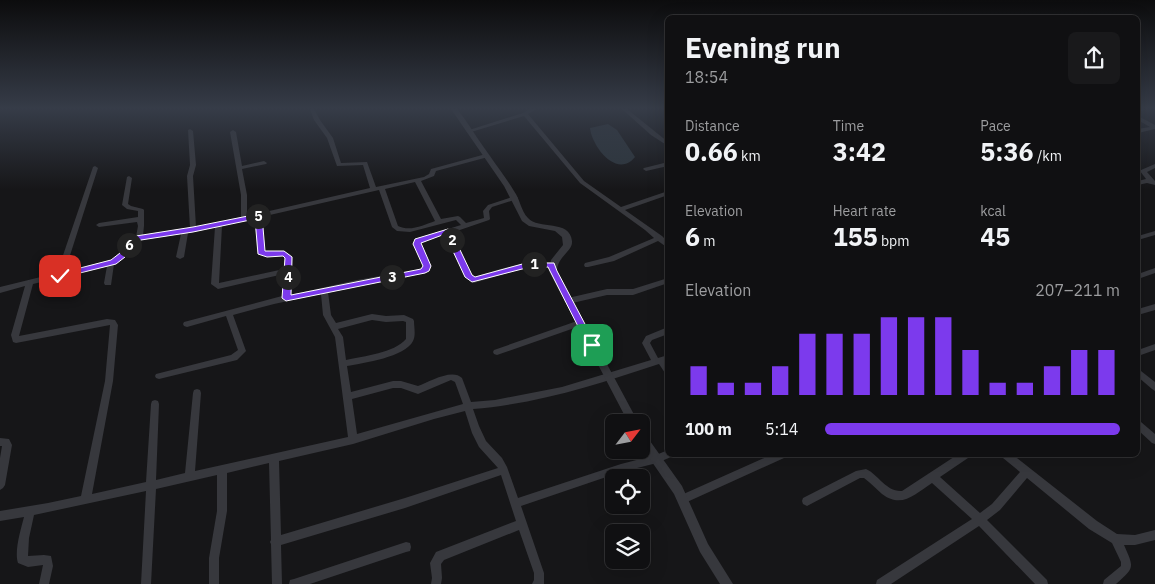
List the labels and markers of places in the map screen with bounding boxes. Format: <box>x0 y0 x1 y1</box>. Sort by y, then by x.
pin: 5 <box>246 204 270 228</box>
pin: 2 <box>440 228 464 252</box>
pin: 6 <box>116 232 142 258</box>
pin: 1 <box>522 252 546 276</box>
pin <box>39 255 81 297</box>
pin: 4 <box>276 264 300 290</box>
pin: 3 <box>380 264 404 290</box>
pin <box>571 324 613 366</box>

